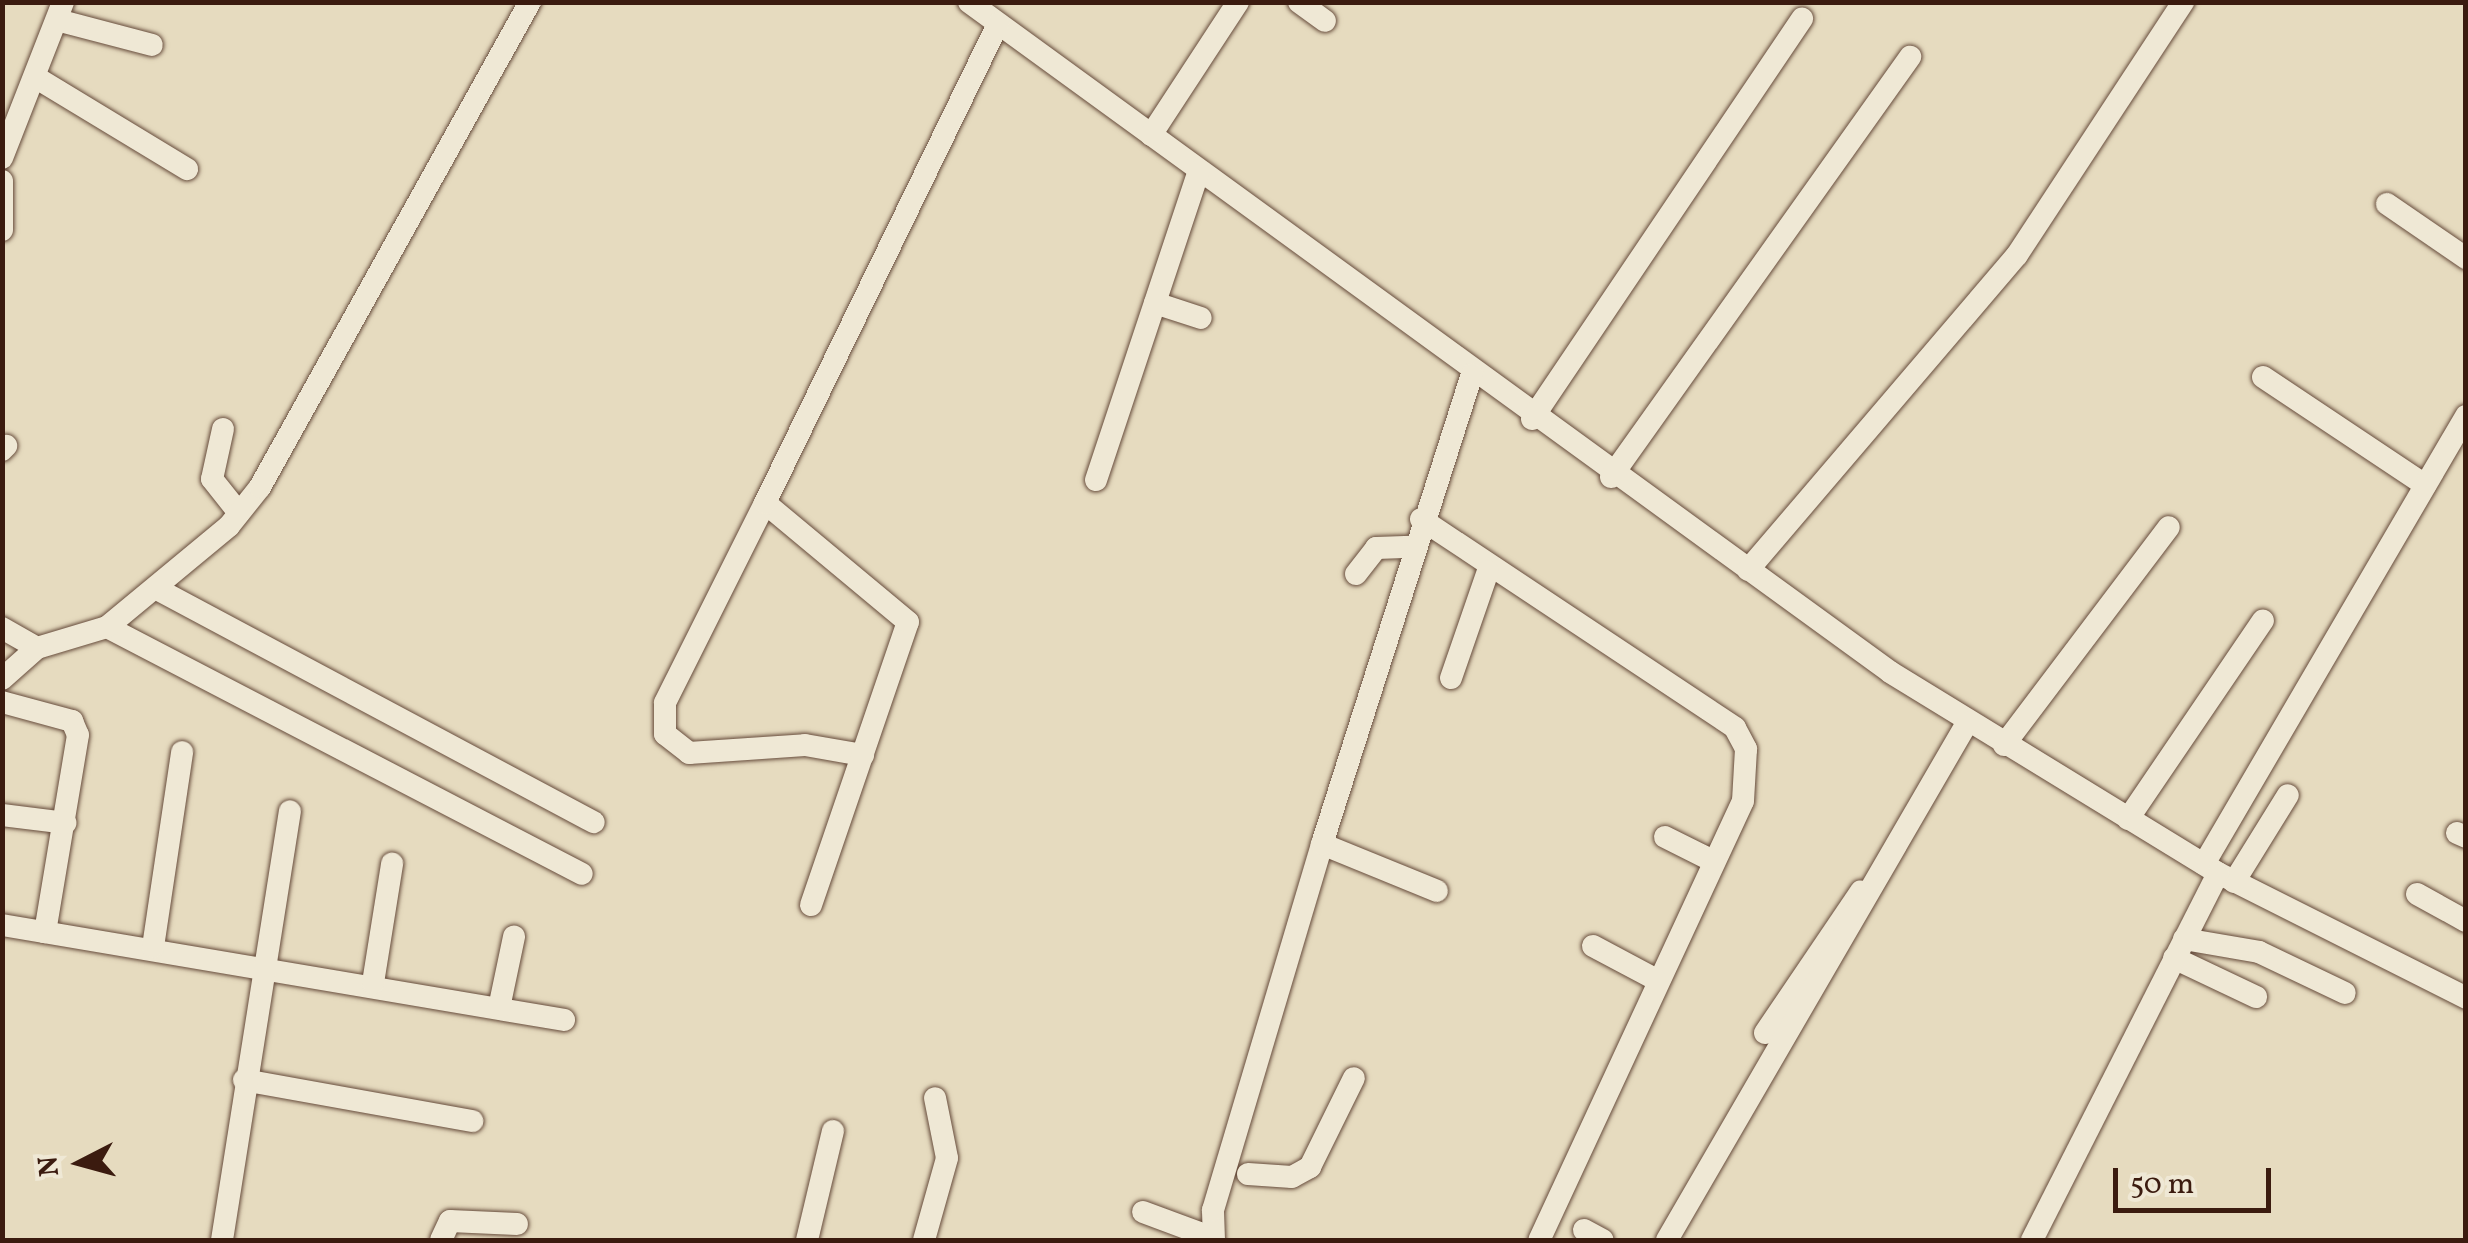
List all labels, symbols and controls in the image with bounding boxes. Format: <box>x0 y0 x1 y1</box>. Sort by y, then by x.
north arrow <box>30 1113 130 1213</box>
scale bar <box>2118 1148 2276 1210</box>
text: N <box>29 1154 70 1178</box>
text: 50 m <box>2130 1164 2194 1206</box>

